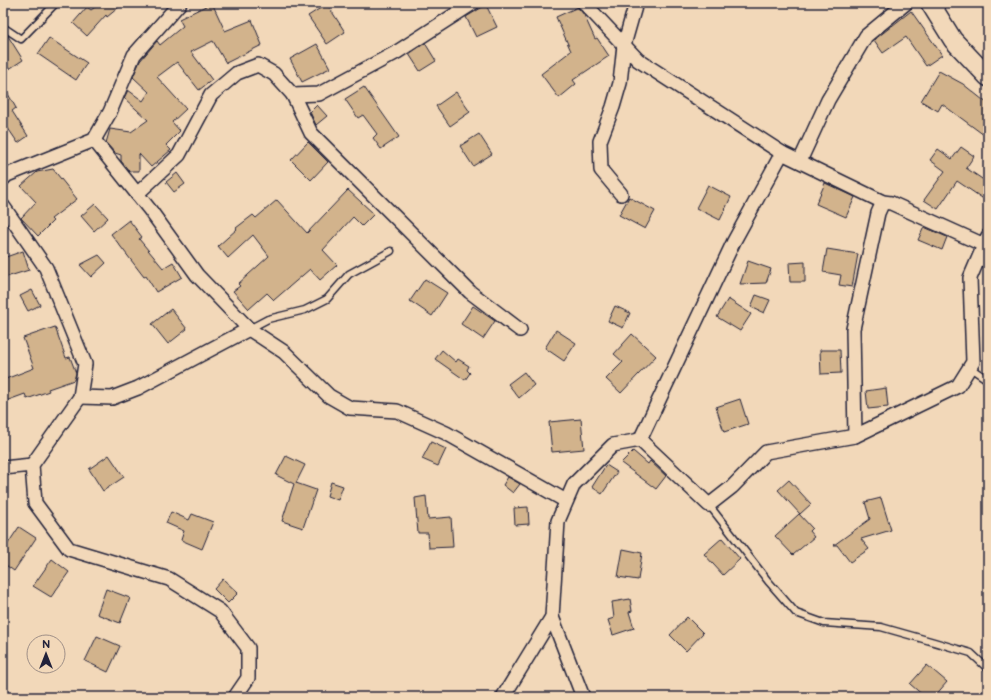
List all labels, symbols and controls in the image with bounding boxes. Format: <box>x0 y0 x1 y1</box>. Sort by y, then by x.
north arrow <box>26 634 66 674</box>
text: N <box>42 638 50 651</box>

